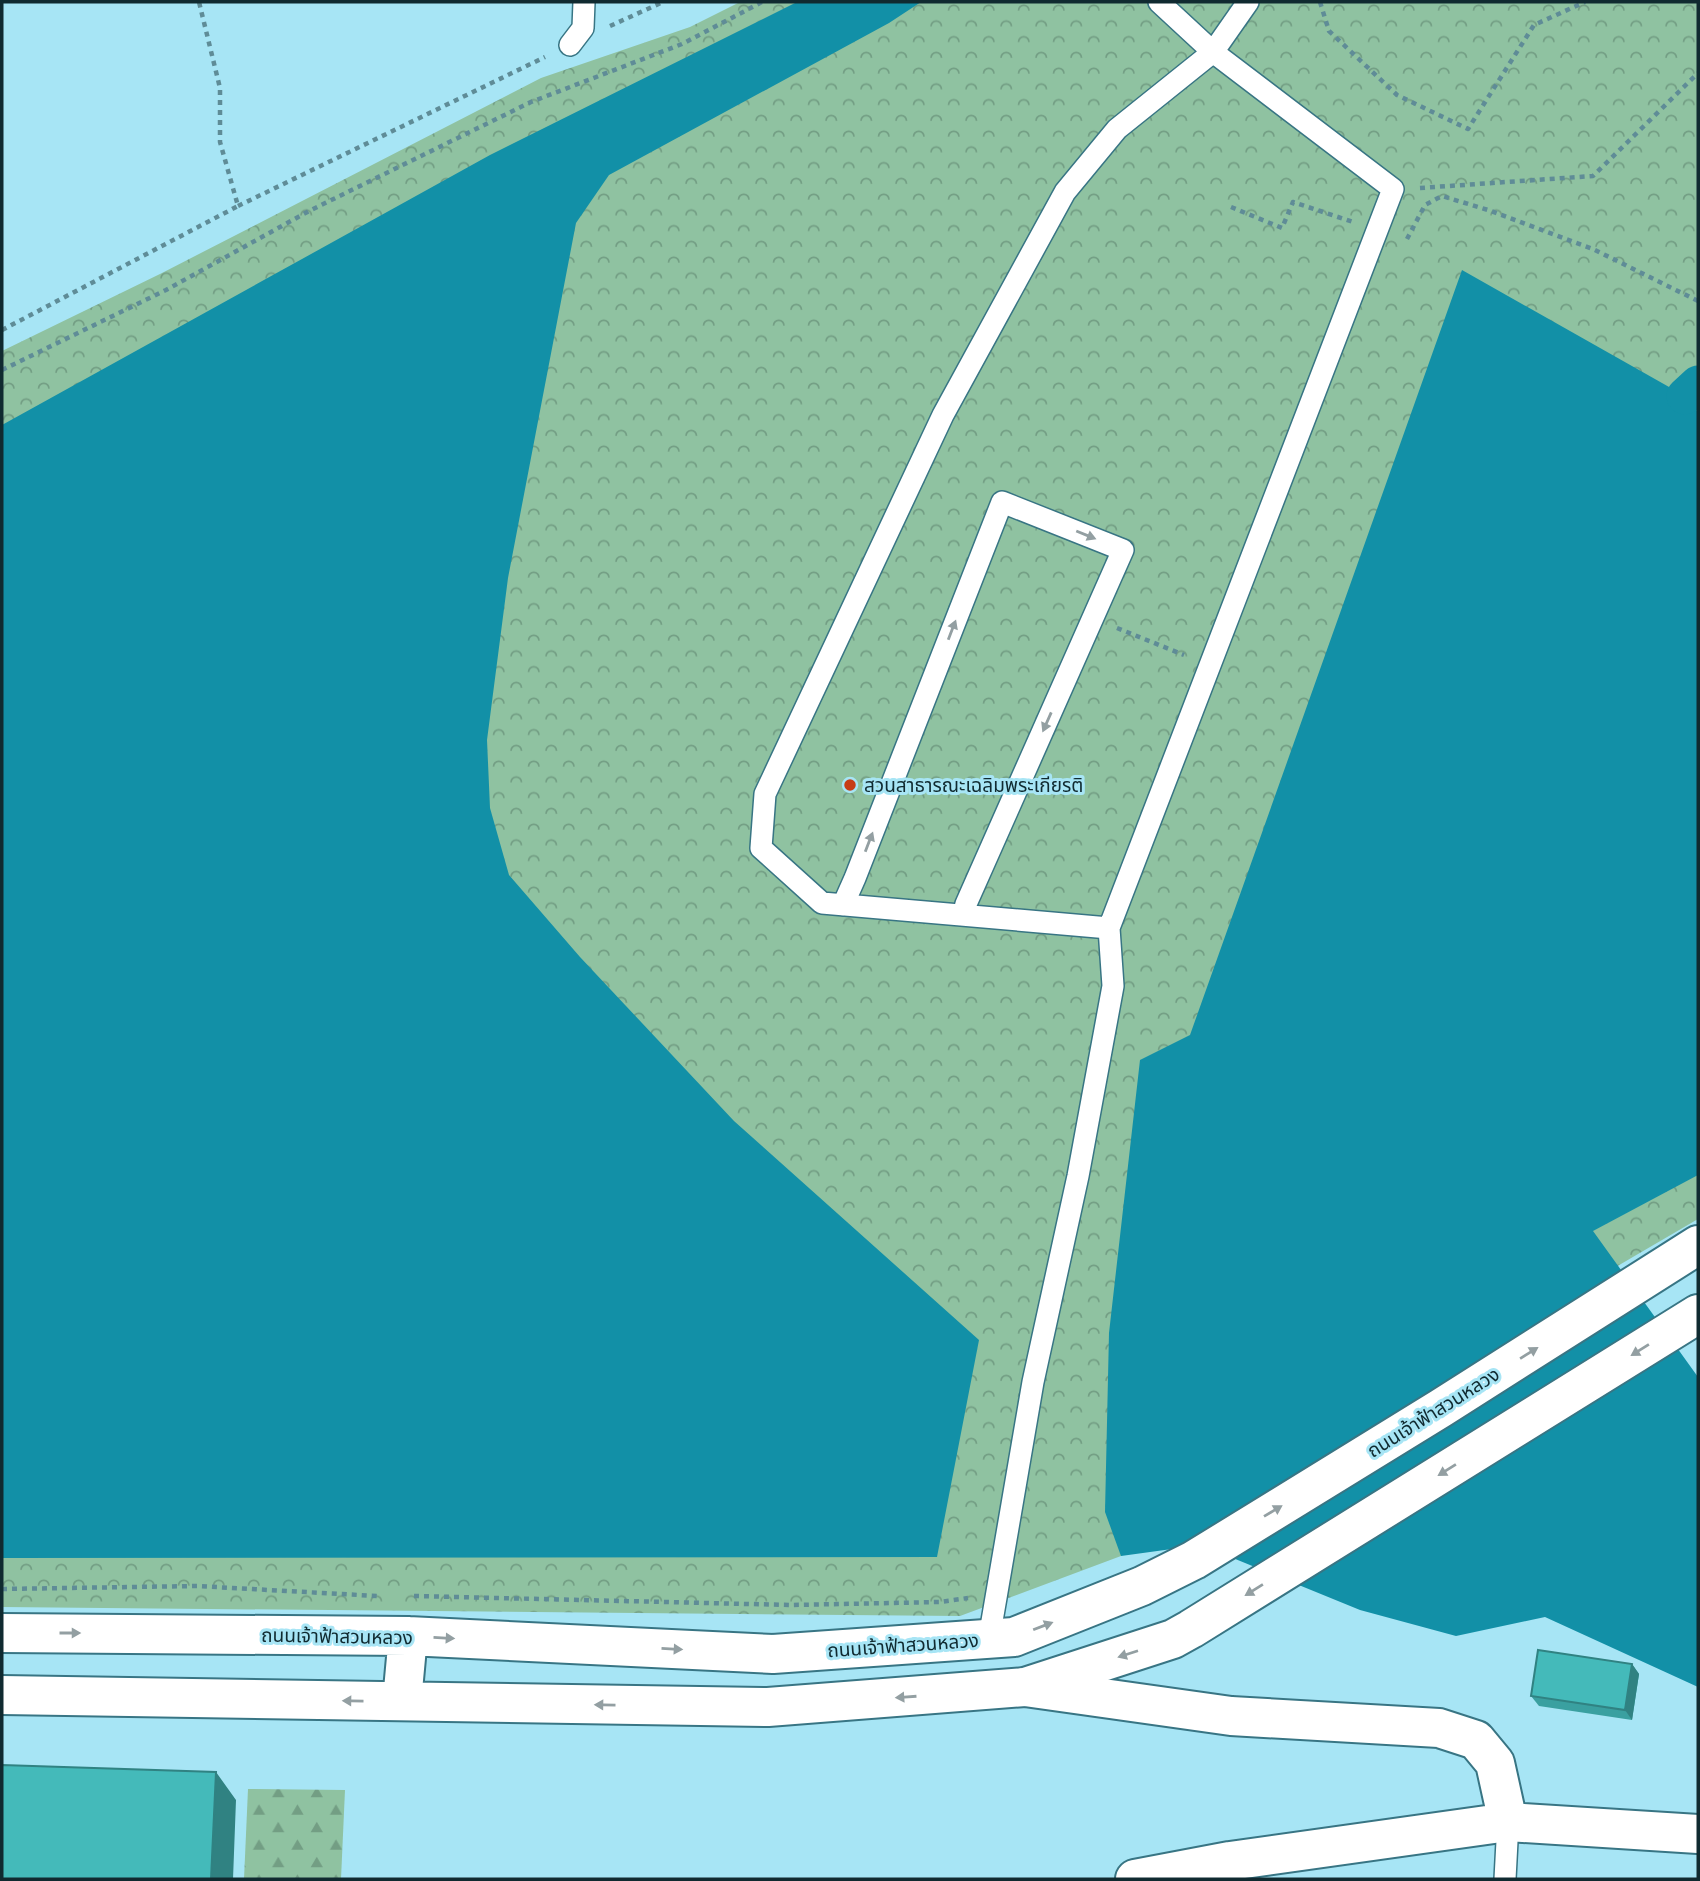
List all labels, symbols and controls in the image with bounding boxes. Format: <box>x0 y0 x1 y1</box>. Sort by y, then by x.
one-way arrow <box>1076 530 1097 541</box>
one-way arrow <box>947 620 958 641</box>
one-way arrow <box>1041 711 1052 732</box>
place label: สวนสาธารณะเฉลิมพระเกียรติ <box>864 774 1083 796</box>
marker: สวนสาธารณะเฉลิมพระเกียรติ <box>842 777 858 793</box>
one-way arrow <box>864 831 875 852</box>
one-way arrow <box>1631 1344 1650 1357</box>
one-way arrow <box>1519 1346 1538 1359</box>
street label: ถนนเจ้าฟ้าสวนหลวง <box>1363 1362 1503 1462</box>
one-way arrow <box>1437 1464 1457 1477</box>
one-way arrow <box>1263 1505 1282 1518</box>
one-way arrow <box>1244 1584 1263 1597</box>
one-way arrow <box>1033 1620 1054 1631</box>
street label: ถนนเจ้าฟ้าสวนหลวง <box>261 1624 413 1648</box>
one-way arrow <box>59 1627 81 1639</box>
street label: ถนนเจ้าฟ้าสวนหลวง <box>827 1629 979 1661</box>
one-way arrow <box>434 1632 456 1643</box>
one-way arrow <box>661 1644 683 1655</box>
one-way arrow <box>1117 1649 1138 1659</box>
one-way arrow <box>895 1691 917 1702</box>
one-way arrow <box>342 1695 364 1706</box>
one-way arrow <box>594 1699 616 1710</box>

